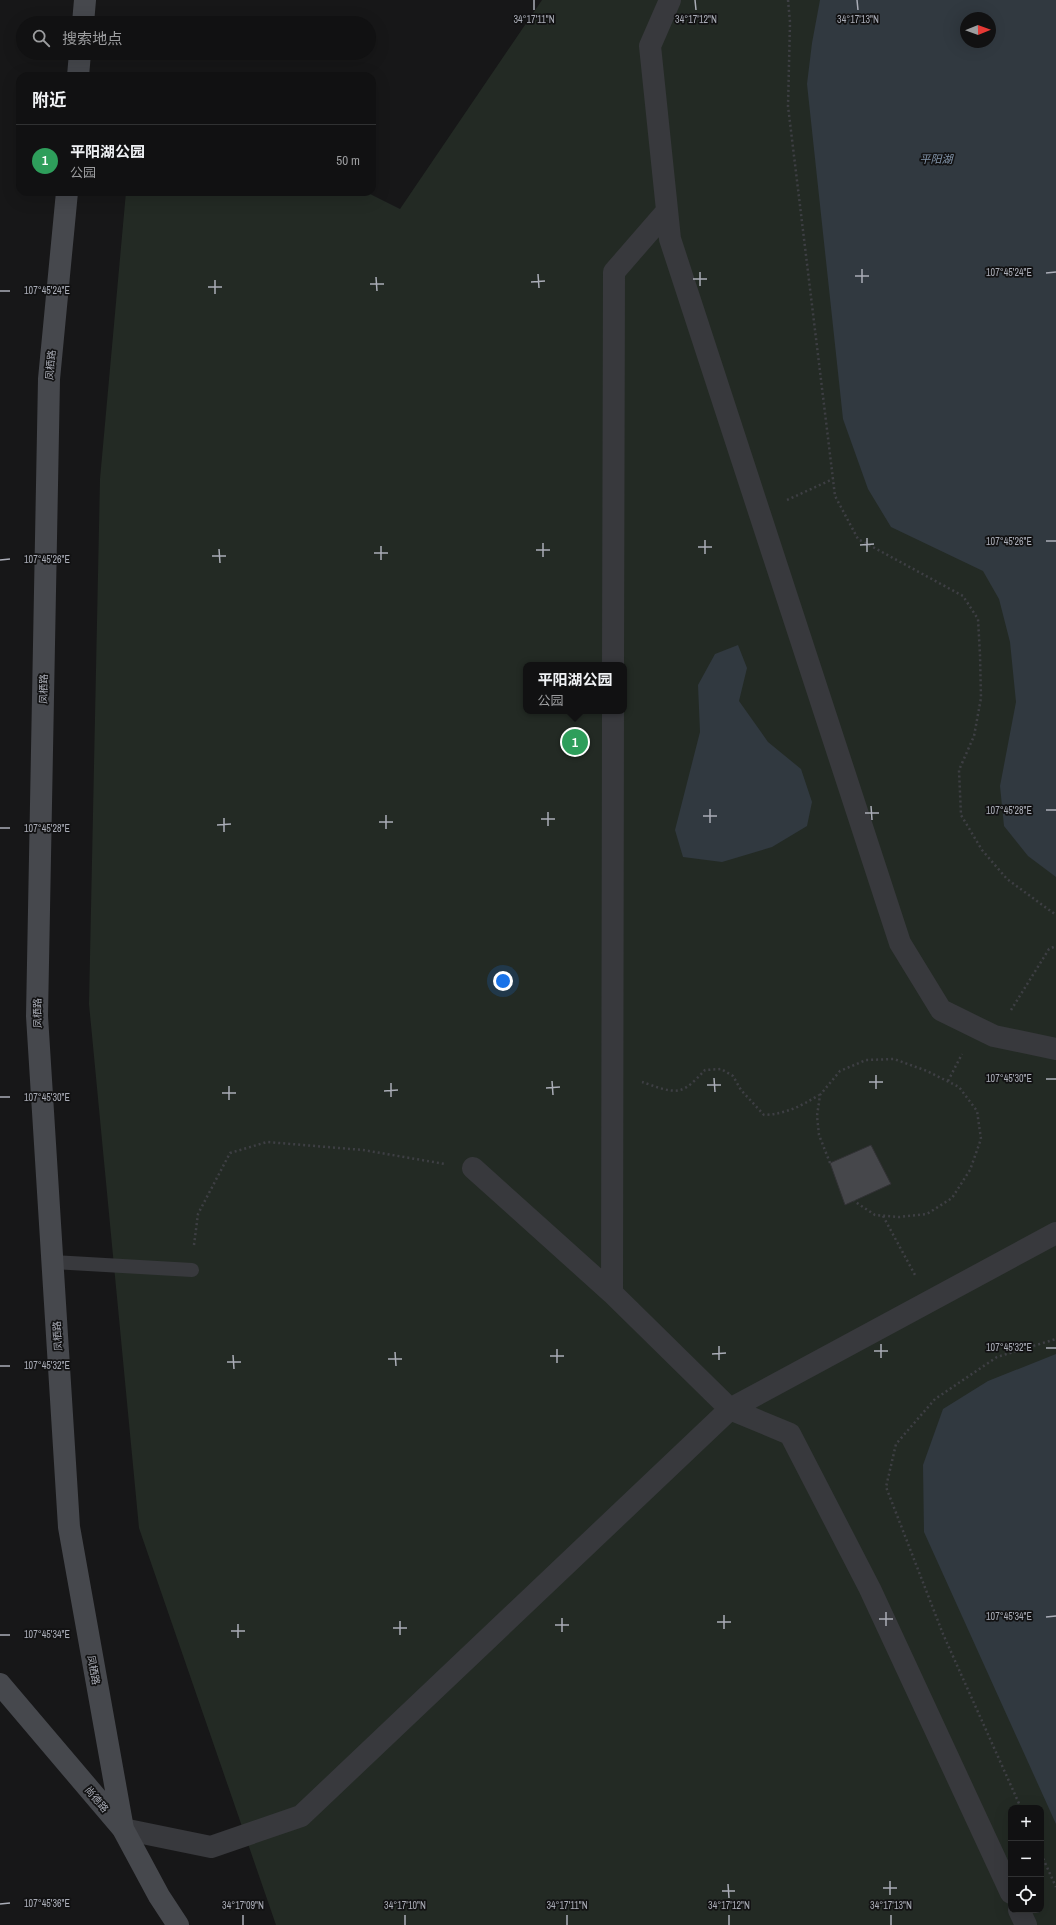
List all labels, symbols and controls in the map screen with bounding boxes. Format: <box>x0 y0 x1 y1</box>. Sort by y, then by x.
north arrow <box>960 12 996 48</box>
text: 34°17'11"N <box>513 13 555 26</box>
text: 34°17'12"N <box>675 13 717 26</box>
text: 34°17'13"N <box>837 13 879 26</box>
search box <box>16 16 376 60</box>
icon: search <box>30 27 52 49</box>
text: 搜索地点 <box>62 28 122 49</box>
text: 附近 <box>32 88 66 111</box>
text: 平阳湖公园 <box>70 141 145 162</box>
text: 1 <box>42 152 48 169</box>
text: 50 m <box>336 152 360 169</box>
water label: 平阳湖 <box>920 152 954 166</box>
text: 公园 <box>70 164 96 181</box>
text: 107°45'24"E <box>986 266 1032 279</box>
text: 107°45'24"E <box>24 284 70 297</box>
street label: 凤栖路 <box>43 350 58 381</box>
text: 107°45'26"E <box>986 535 1032 548</box>
text: 107°45'26"E <box>24 553 70 566</box>
popup <box>523 662 627 714</box>
text: 平阳湖公园 <box>537 669 613 690</box>
street label: 凤栖路 <box>37 674 50 704</box>
text: 公园 <box>537 692 564 709</box>
pin: 1 <box>562 727 588 757</box>
text: 107°45'28"E <box>986 804 1032 817</box>
text: 107°45'28"E <box>24 822 70 835</box>
your location <box>493 971 513 991</box>
street label: 凤栖路 <box>31 998 44 1028</box>
text: 107°45'30"E <box>986 1072 1032 1085</box>
text: 107°45'30"E <box>24 1091 70 1104</box>
street label: 凤栖路 <box>50 1321 65 1351</box>
text: 107°45'32"E <box>986 1341 1032 1354</box>
text: 107°45'32"E <box>24 1359 70 1372</box>
text: 107°45'34"E <box>986 1610 1032 1623</box>
text: 107°45'34"E <box>24 1628 70 1641</box>
street label: 凤栖路 <box>85 1654 103 1686</box>
street label: 尚德路 <box>82 1784 111 1815</box>
map controls <box>1008 1805 1044 1913</box>
button: + <box>1008 1805 1044 1841</box>
button: − <box>1008 1841 1044 1877</box>
button: locate <box>1008 1877 1044 1913</box>
text: 107°45'36"E <box>24 1897 70 1910</box>
text: 34°17'09"N <box>222 1899 264 1912</box>
text: 34°17'10"N <box>384 1899 426 1912</box>
text: 34°17'11"N <box>546 1899 588 1912</box>
text: 34°17'12"N <box>708 1899 750 1912</box>
text: 34°17'13"N <box>870 1899 912 1912</box>

